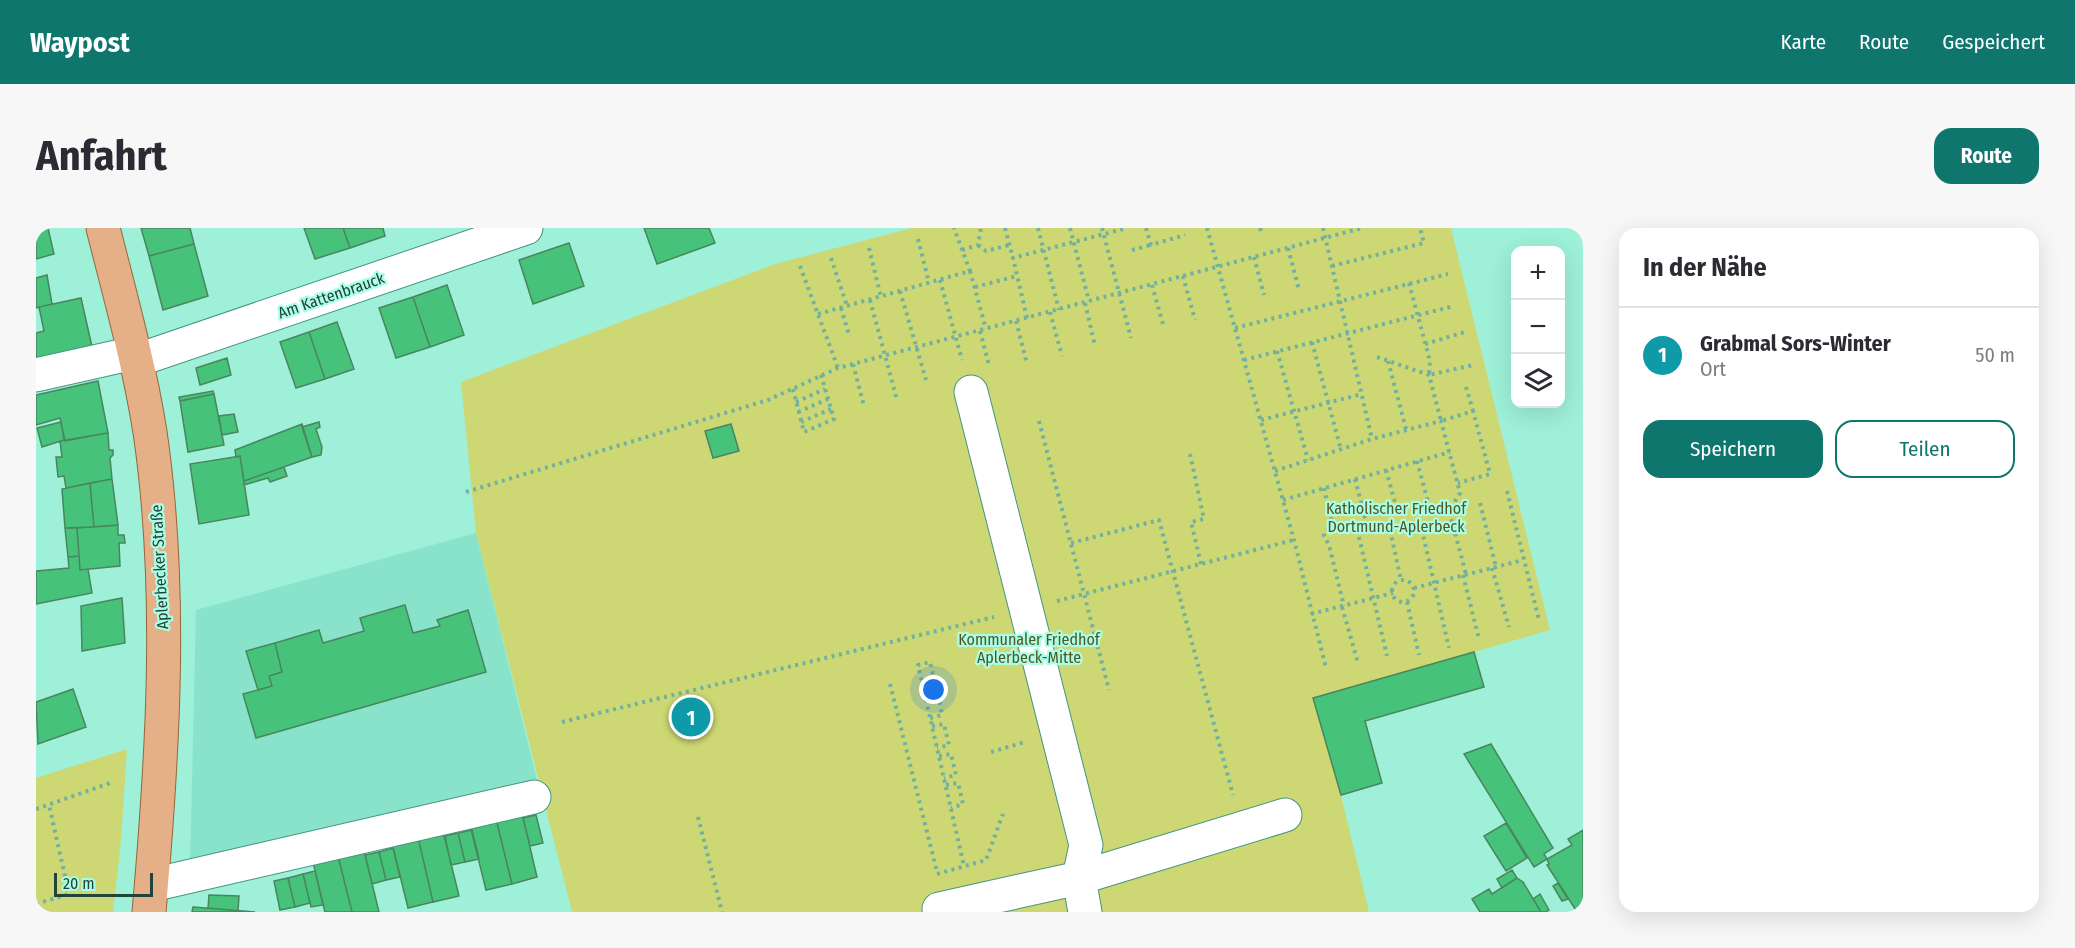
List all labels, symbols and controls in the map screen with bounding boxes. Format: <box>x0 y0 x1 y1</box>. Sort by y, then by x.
text: Waypost <box>30 26 130 59</box>
text: Karte <box>1781 29 1826 55</box>
text: Route <box>1859 29 1909 55</box>
text: Gespeichert <box>1942 29 2045 55</box>
button: Route <box>1934 128 2039 184</box>
text: Anfahrt <box>36 131 167 181</box>
map controls <box>1511 246 1565 408</box>
button: + <box>1511 246 1565 300</box>
text: In der Nähe <box>1643 252 1767 283</box>
street label: Am Kattenbrauck <box>275 268 387 323</box>
button: − <box>1511 300 1565 354</box>
text: Grabmal Sors-Winter <box>1700 330 1891 357</box>
text: 1 <box>1658 343 1667 367</box>
text: 50 m <box>1975 343 2015 367</box>
button: layers <box>1511 354 1565 408</box>
text: Ort <box>1700 357 1726 381</box>
button: Speichern <box>1643 420 1823 478</box>
button: Teilen <box>1835 420 2015 478</box>
park label: Katholischer Friedhof Dortmund-Aplerbeck <box>1326 499 1467 536</box>
street label: Aplerbecker Straße <box>147 504 172 630</box>
park label: Kommunaler Friedhof Aplerbeck-Mitte <box>958 630 1101 667</box>
your location <box>919 675 948 704</box>
pin: 1 <box>672 694 710 740</box>
scale bar <box>54 870 153 898</box>
text: 20 m <box>63 874 94 893</box>

